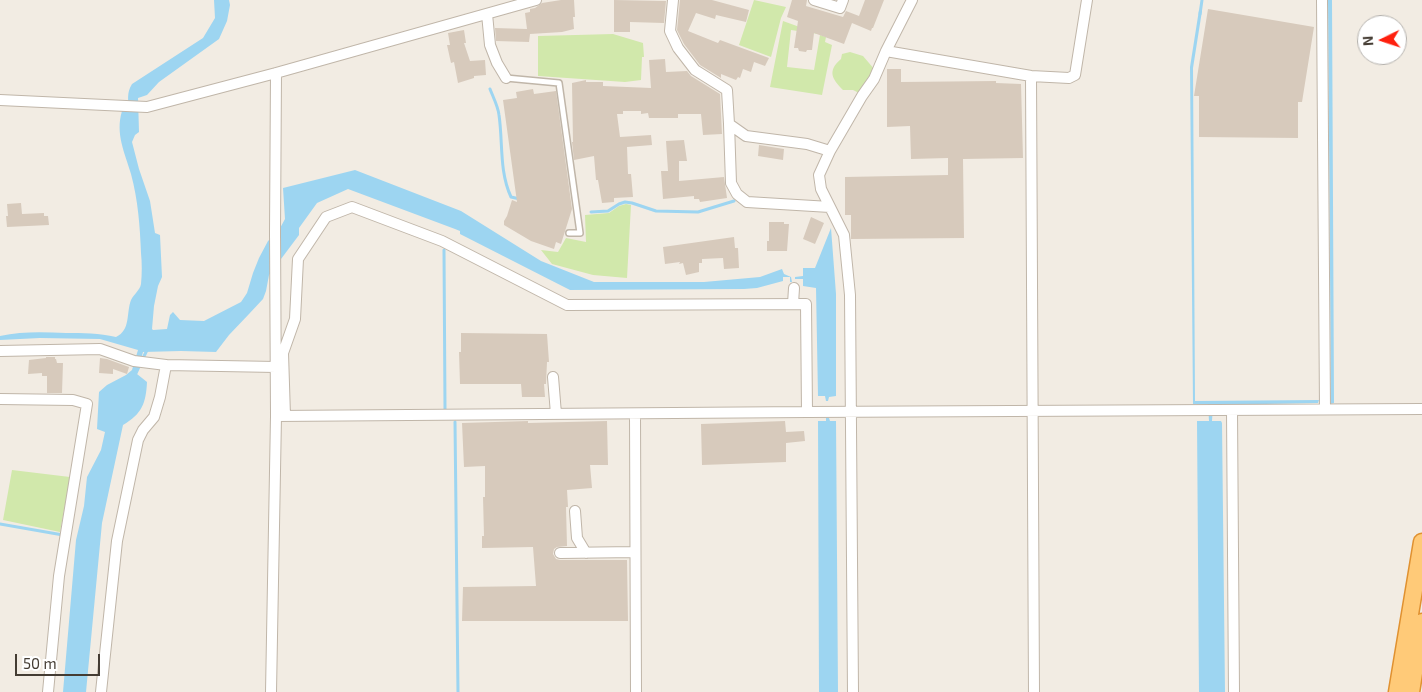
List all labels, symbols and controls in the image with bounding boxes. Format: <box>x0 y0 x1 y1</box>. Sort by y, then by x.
north arrow <box>1357 15 1407 65</box>
text: N <box>1359 35 1376 47</box>
scale bar <box>18 644 102 676</box>
text: 50 m <box>23 654 57 672</box>

